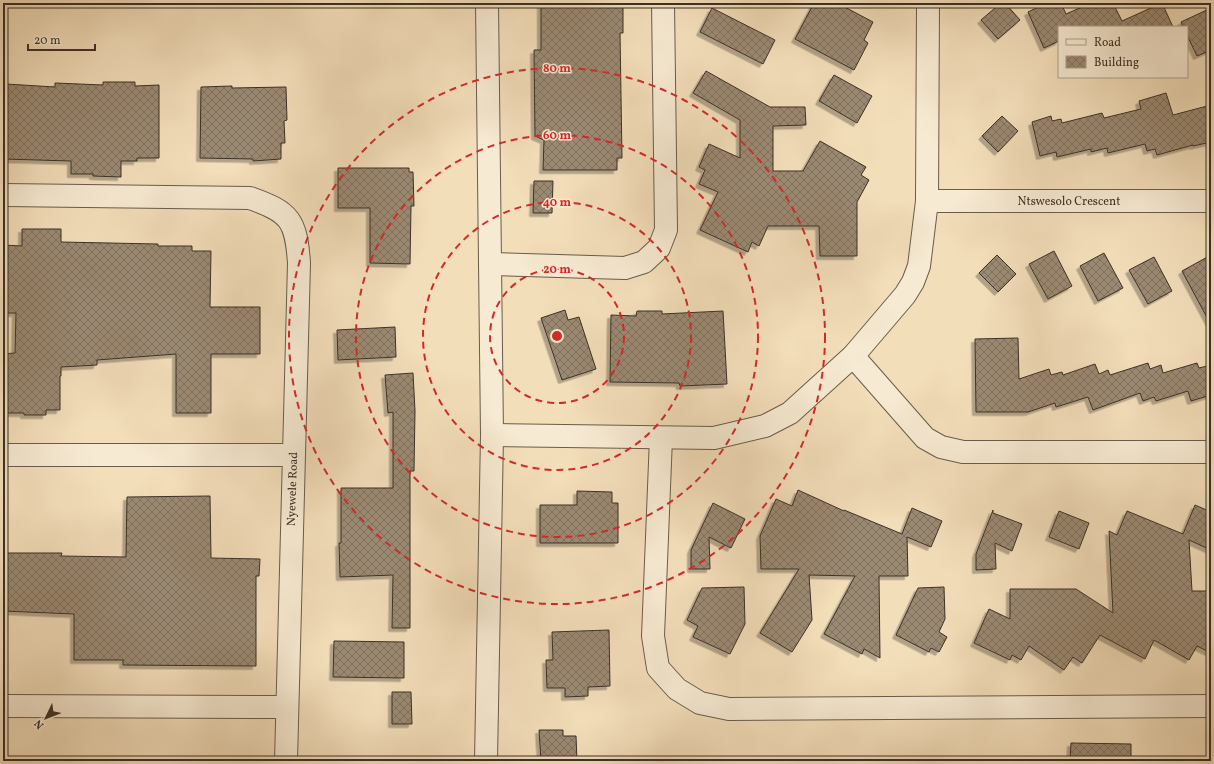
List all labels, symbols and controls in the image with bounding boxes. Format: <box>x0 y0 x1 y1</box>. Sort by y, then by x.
scale bar <box>28 26 95 52</box>
legend <box>1058 26 1188 78</box>
text: 20 m <box>34 33 61 49</box>
text: Road <box>1094 35 1121 51</box>
text: Building <box>1094 55 1139 71</box>
text: 80 m <box>543 61 571 77</box>
text: 60 m <box>543 128 571 144</box>
street label: Ntswesolo Crescent <box>1018 194 1120 210</box>
text: 40 m <box>543 195 572 211</box>
text: 20 m <box>543 262 571 278</box>
centre of rings <box>550 329 564 343</box>
street label: Nyewele Road <box>284 451 302 527</box>
north arrow <box>26 698 66 738</box>
text: N <box>32 716 48 732</box>

